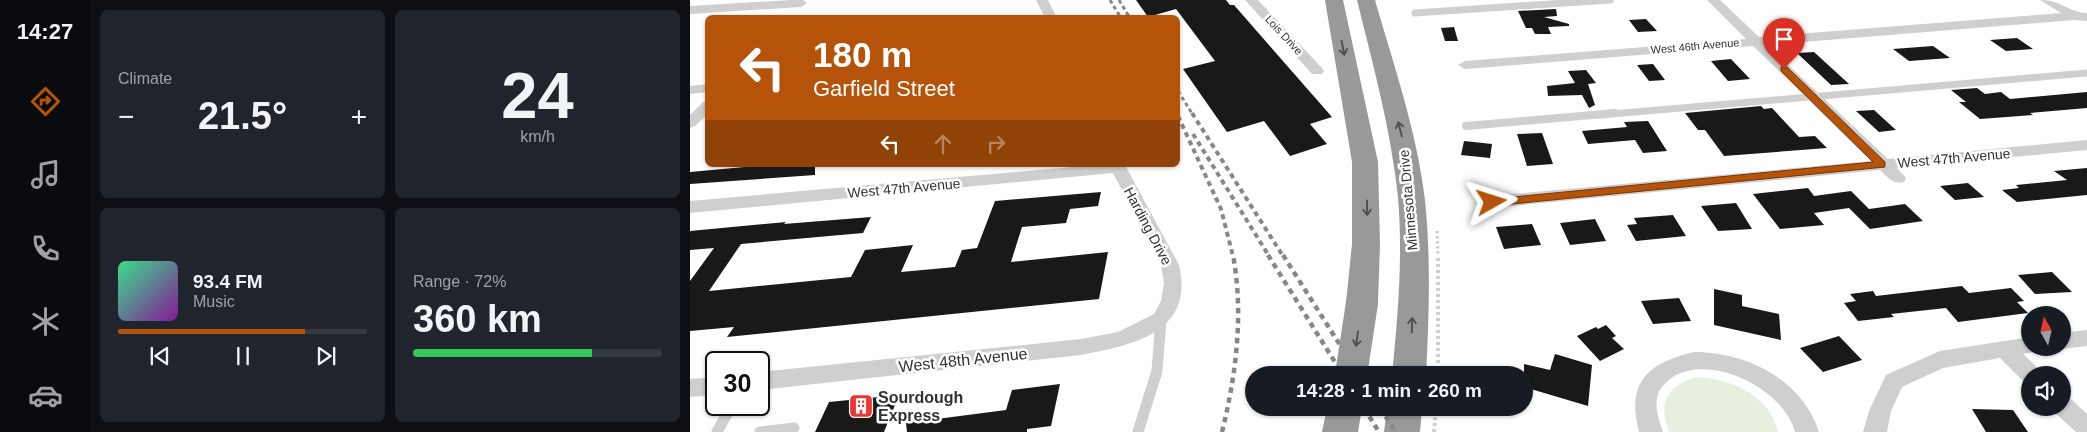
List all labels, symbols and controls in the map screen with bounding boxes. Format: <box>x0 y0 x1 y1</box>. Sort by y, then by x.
street label: Lois Drive <box>1263 13 1305 57</box>
pin <box>1763 18 1805 69</box>
text: 14:27 <box>17 19 73 44</box>
icon: arrive <box>1770 25 1798 53</box>
icon: left <box>730 35 795 100</box>
text: 180 m <box>813 35 912 74</box>
street label: West 46th Avenue <box>1650 36 1740 56</box>
one-way arrow <box>1339 40 1349 56</box>
text: 24 <box>501 59 574 132</box>
text: Climate <box>118 70 172 87</box>
text: Garfield Street <box>813 76 955 101</box>
icon: directions <box>28 84 63 119</box>
text: 21.5° <box>198 95 287 137</box>
text: − <box>118 101 134 132</box>
text: + <box>351 101 367 132</box>
one-way arrow <box>1395 121 1404 137</box>
text: km/h <box>520 128 555 145</box>
icon: left <box>876 130 904 158</box>
icon: ahead <box>929 130 957 158</box>
icon: right <box>982 130 1010 158</box>
street label: West 47th Avenue <box>1897 145 2011 171</box>
street label: Minnesota Drive <box>1396 149 1420 251</box>
icon: music <box>28 157 63 192</box>
street label: West 47th Avenue <box>847 175 961 201</box>
position arrow <box>1465 175 1517 227</box>
street label: Harding Drive <box>1121 184 1175 268</box>
one-way arrow <box>1362 200 1372 216</box>
icon: phone <box>28 231 63 266</box>
text: 93.4 FM <box>193 271 263 292</box>
text: Range · 72% <box>413 273 506 290</box>
text: Music <box>193 293 235 310</box>
text: 360 km <box>413 298 542 340</box>
icon: climate <box>28 304 63 339</box>
north arrow <box>2021 306 2071 356</box>
map controls <box>2021 306 2071 416</box>
one-way arrow <box>1407 317 1417 334</box>
one-way arrow <box>1351 331 1361 347</box>
icon: previous <box>146 342 174 370</box>
icon: pause <box>229 342 257 370</box>
icon: next <box>312 342 340 370</box>
street label: West 48th Avenue <box>898 345 1028 375</box>
speed limit sign: 30 <box>705 351 770 416</box>
button: sound <box>2021 366 2071 416</box>
icon: car <box>28 378 63 413</box>
text: 14:28 · 1 min · 260 m <box>1296 380 1482 401</box>
place label: Sourdough Express <box>878 389 963 424</box>
building icon: Sourdough Express <box>848 393 874 419</box>

